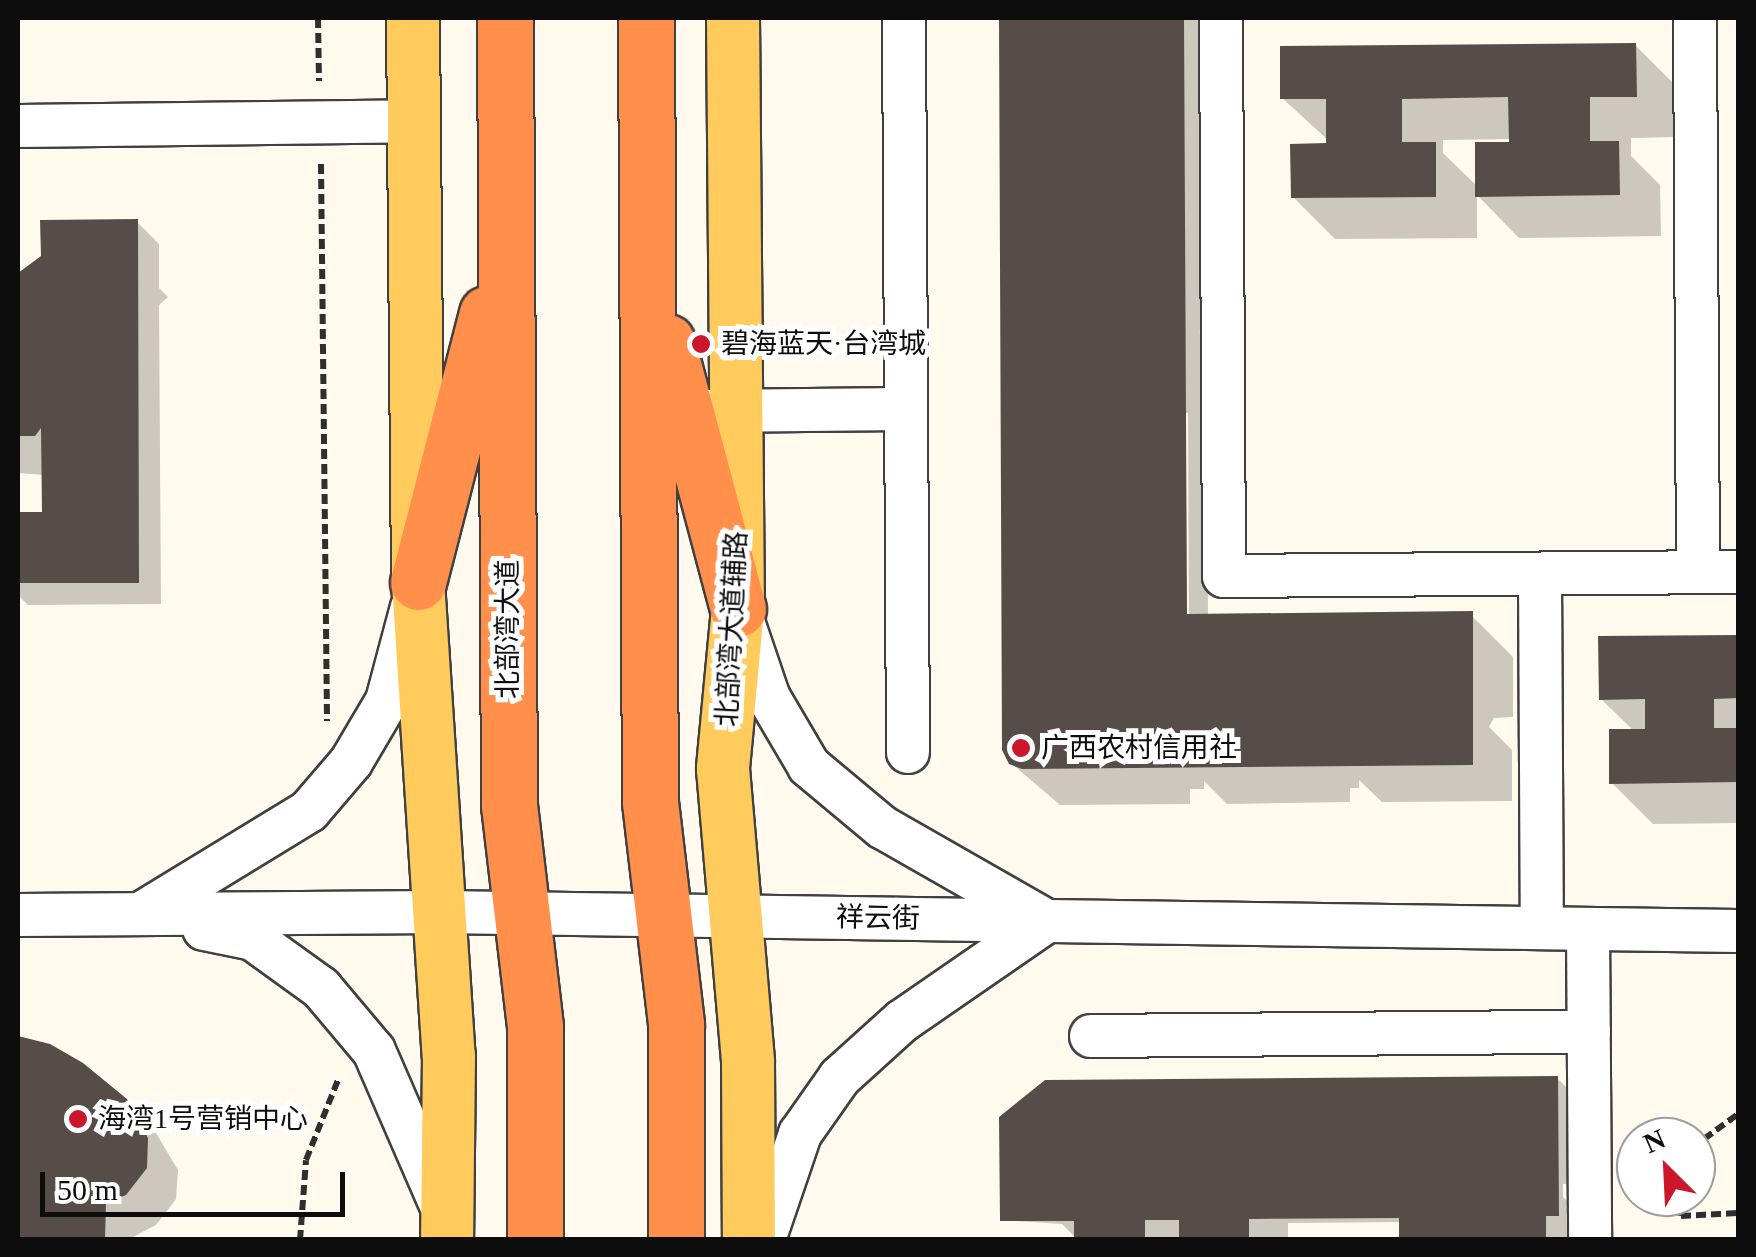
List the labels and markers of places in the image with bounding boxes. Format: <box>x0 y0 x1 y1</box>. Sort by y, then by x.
place label: 碧海蓝天·台湾城 <box>721 327 926 361</box>
marker: 碧海蓝天·台湾城 <box>690 333 712 355</box>
place label: 广西农村信用社 <box>1041 731 1237 765</box>
marker: 广西农村信用社 <box>1010 737 1032 759</box>
place label: 海湾1号营销中心 <box>98 1102 308 1136</box>
marker: 海湾1号营销中心 <box>67 1108 89 1130</box>

